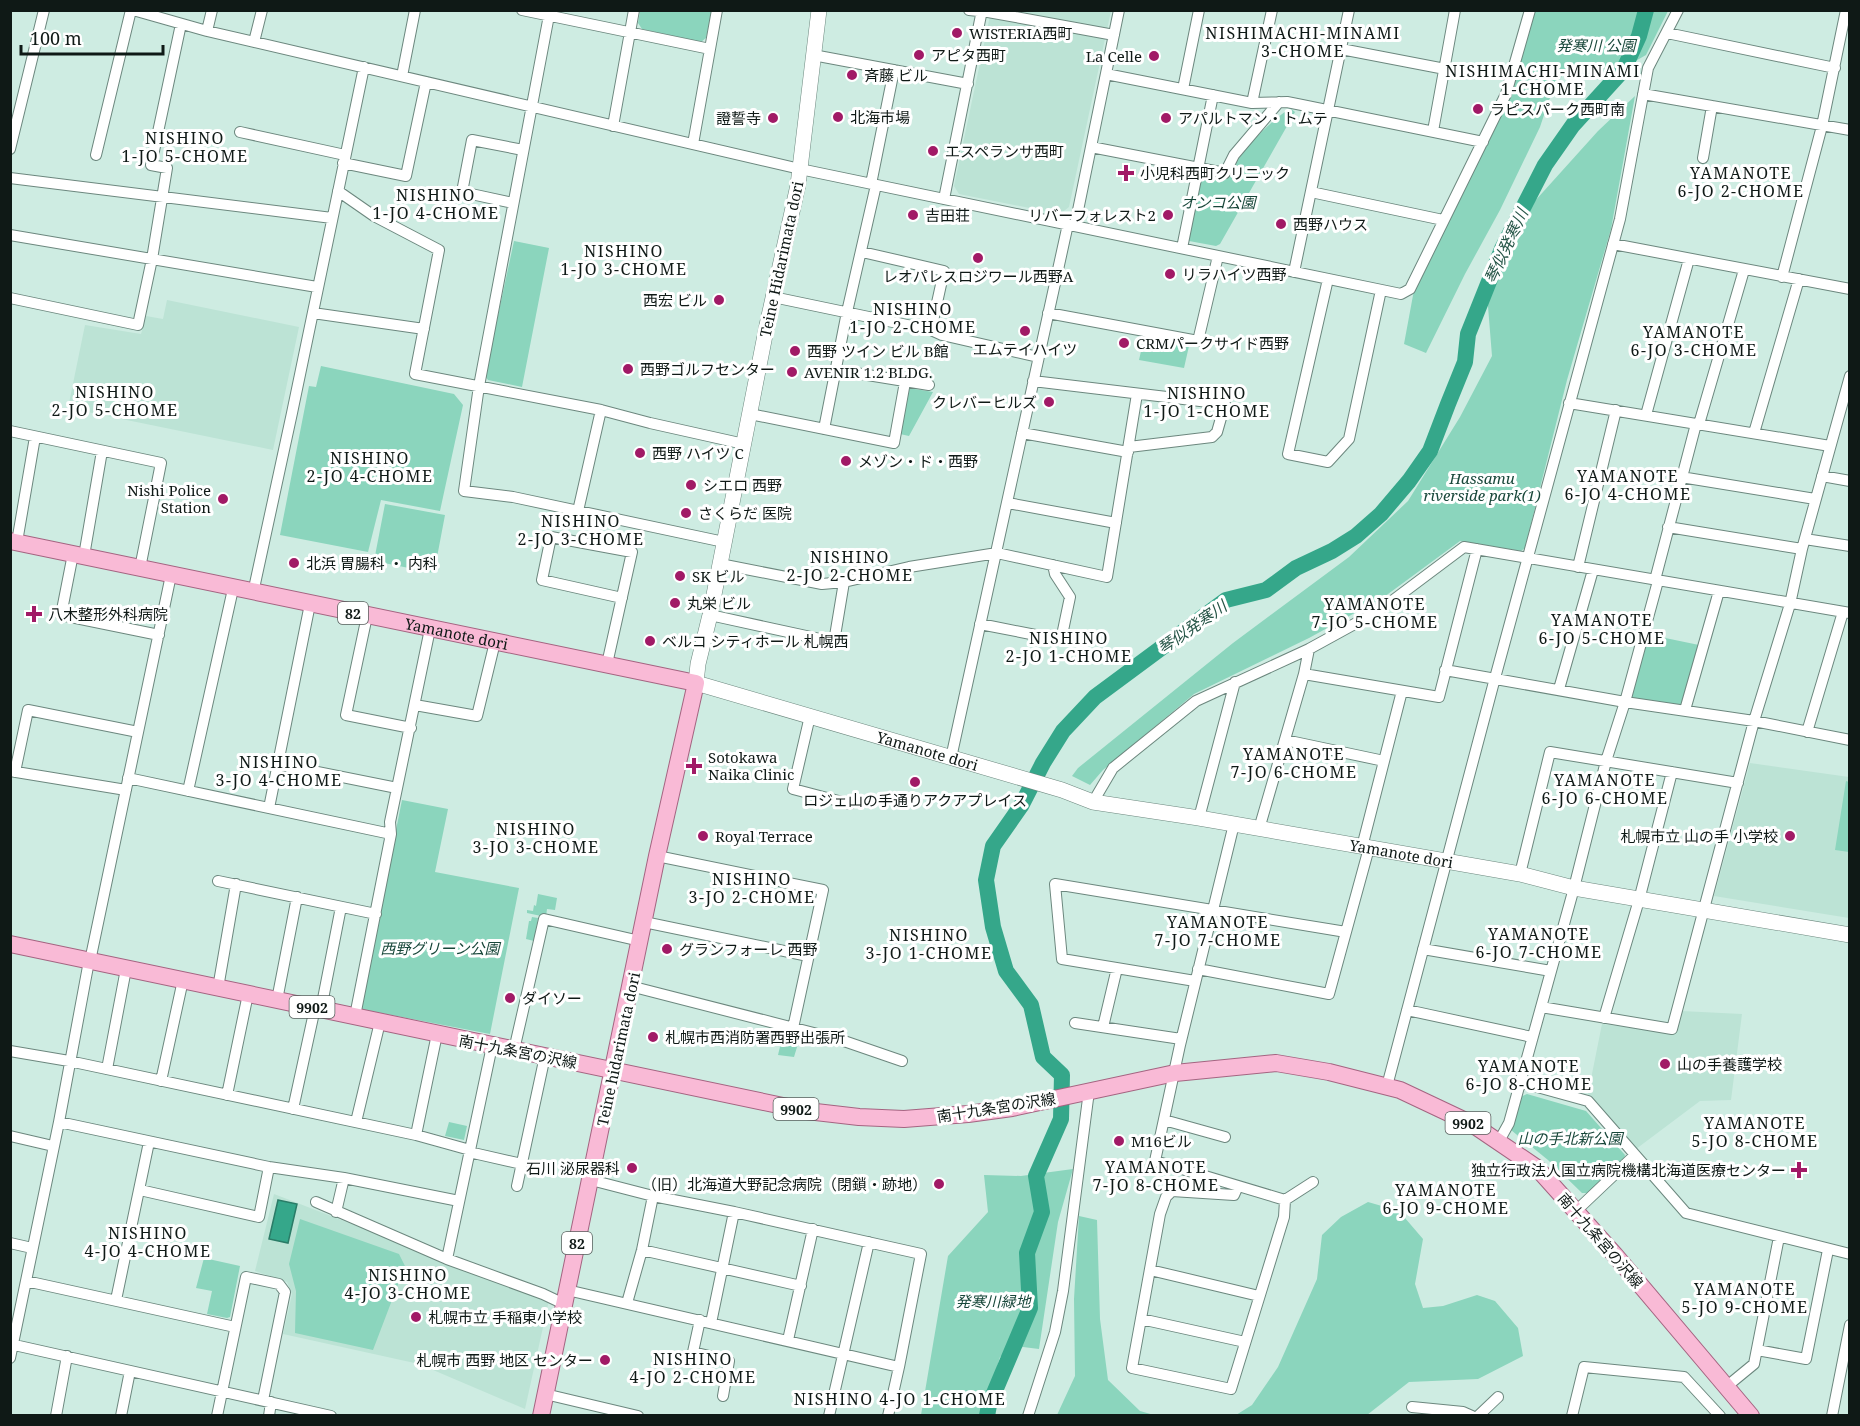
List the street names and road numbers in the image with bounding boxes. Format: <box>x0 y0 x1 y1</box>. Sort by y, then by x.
street label: Teine Hidarimata dori <box>755 179 807 339</box>
road number: 82 <box>338 602 368 624</box>
street label: Yamanote dori <box>402 613 510 654</box>
street label: Yamanote dori <box>873 726 981 775</box>
street label: Yamanote dori <box>1347 834 1455 872</box>
street label: Teine hidarimata dori <box>592 970 644 1128</box>
road number: 9902 <box>290 996 334 1018</box>
street label: 南十九条宮の沢線 <box>457 1030 579 1072</box>
street label: 南十九条宮の沢線 <box>935 1088 1057 1126</box>
road number: 9902 <box>774 1098 818 1120</box>
road number: 9902 <box>1446 1112 1490 1134</box>
street label: 南十九条宮の沢線 <box>1554 1188 1648 1292</box>
road number: 82 <box>562 1232 592 1254</box>

